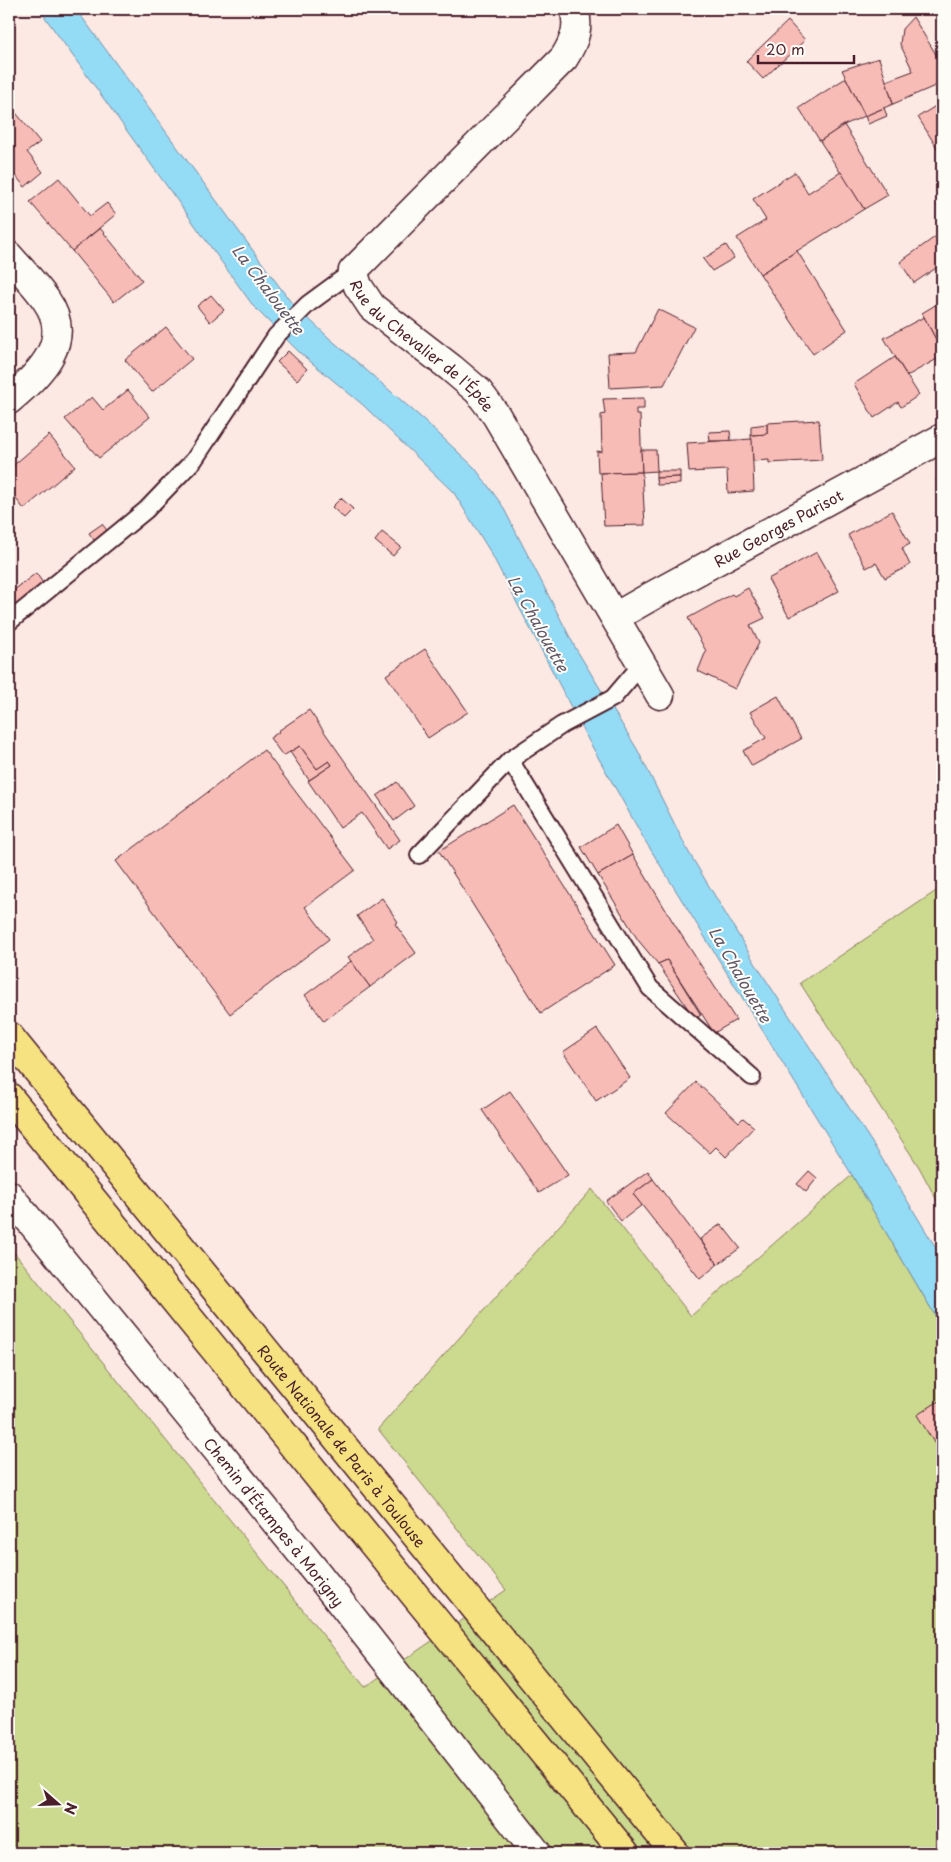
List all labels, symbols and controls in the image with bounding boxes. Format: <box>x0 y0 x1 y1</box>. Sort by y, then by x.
scale bar <box>758 32 855 64</box>
text: 20 m <box>766 37 805 60</box>
water label: La Chalouette <box>227 239 312 340</box>
street label: Rue du Chevalier de l'Épée <box>345 277 501 416</box>
street label: Rue Georges Parisot <box>709 483 847 572</box>
water label: La Chalouette <box>502 570 576 677</box>
water label: La Chalouette <box>704 921 779 1028</box>
street label: Route Nationale de Paris à Toulouse <box>253 1339 432 1552</box>
street label: Chemin d'Étampes à Morigny <box>199 1432 351 1611</box>
north arrow <box>32 1780 82 1830</box>
text: N <box>59 1800 82 1817</box>

